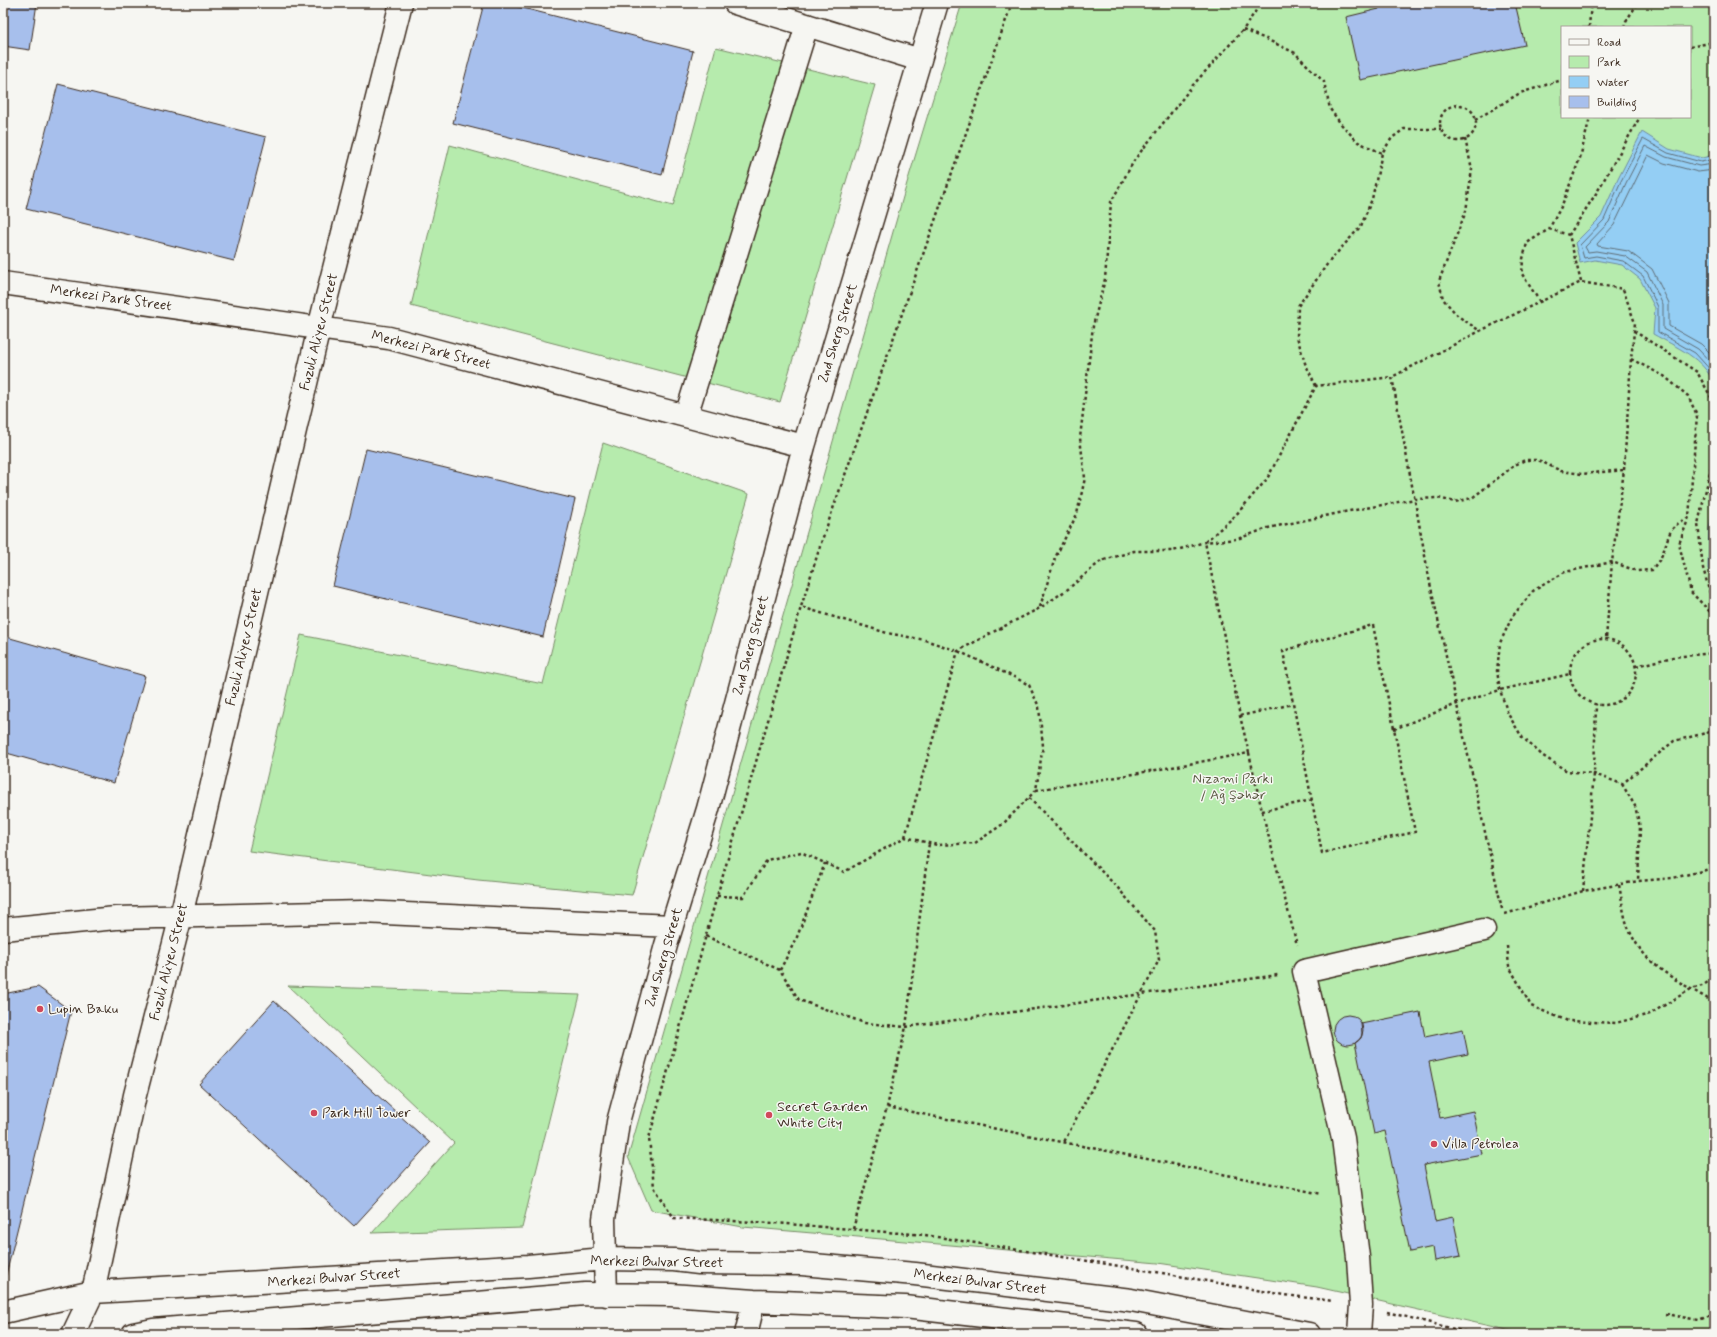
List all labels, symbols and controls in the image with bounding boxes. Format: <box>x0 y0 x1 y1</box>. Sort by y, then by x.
legend <box>1561 26 1691 118</box>
text: Road <box>1597 35 1621 51</box>
text: Park <box>1597 55 1621 71</box>
text: Water <box>1597 75 1629 91</box>
text: Building <box>1597 95 1637 112</box>
street label: Fuzuli Aliyev Street <box>296 271 342 393</box>
street label: Merkezi Park Street <box>49 281 173 315</box>
street label: 2nd Sherg Street <box>814 281 863 385</box>
street label: Merkezi Park Street <box>369 326 493 374</box>
street label: Fuzuli Aliyev Street <box>222 586 266 708</box>
street label: 2nd Sherg Street <box>729 592 774 697</box>
park label: Nizami Parkı / Ağ Şəhər <box>1193 770 1273 804</box>
street label: Fuzuli Aliyev Street <box>146 901 192 1023</box>
street label: 2nd Sherg Street <box>641 904 688 1009</box>
place label: Lupin Baku <box>48 1000 118 1018</box>
marker: Lupin Baku <box>35 1004 45 1014</box>
place label: Secret Garden White City <box>777 1098 868 1132</box>
place label: Park Hill Tower <box>322 1104 411 1122</box>
marker: Park Hill Tower <box>309 1108 319 1118</box>
marker: Secret Garden White City <box>764 1110 774 1120</box>
place label: Villa Petrolea <box>1442 1135 1519 1153</box>
marker: Villa Petrolea <box>1429 1139 1439 1149</box>
street label: Merkezi Bulvar Street <box>590 1252 724 1272</box>
street label: Merkezi Bulvar Street <box>267 1264 402 1292</box>
street label: Merkezi Bulvar Street <box>913 1265 1048 1299</box>

